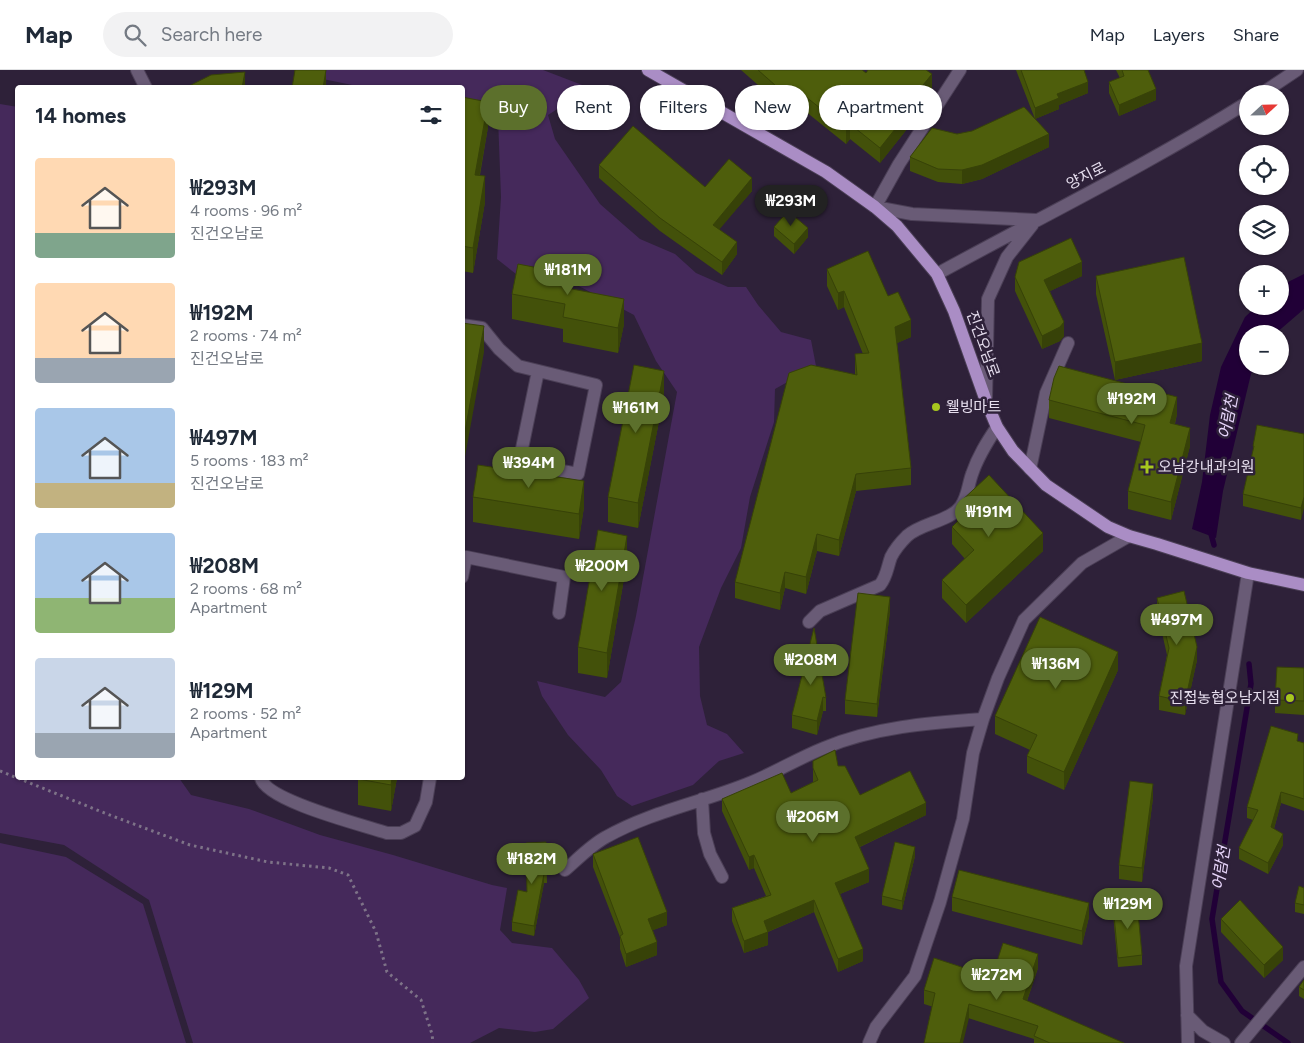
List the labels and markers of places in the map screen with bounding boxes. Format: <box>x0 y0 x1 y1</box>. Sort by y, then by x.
pin: ₩293M <box>756 184 826 227</box>
pin: ₩181M <box>533 254 603 296</box>
pin: ₩192M <box>1097 382 1167 425</box>
pin: ₩161M <box>601 392 671 434</box>
place label: 웰빙마트 <box>946 398 1001 416</box>
marker: 웰빙마트 <box>930 401 942 413</box>
pin: ₩394M <box>494 446 564 489</box>
place label: 오남강내과의원 <box>1158 458 1255 476</box>
marker: 오남강내과의원 <box>1140 460 1154 474</box>
pin: ₩191M <box>954 496 1024 538</box>
pin: ₩200M <box>567 550 637 592</box>
pin: ₩497M <box>1142 604 1212 646</box>
pin: ₩208M <box>776 644 846 686</box>
pin: ₩136M <box>1021 648 1091 690</box>
place label: 진접농협오남지점 <box>1170 689 1280 707</box>
marker: 진접농협오남지점 <box>1284 692 1296 704</box>
pin: ₩206M <box>778 800 848 843</box>
pin: ₩182M <box>497 842 567 885</box>
pin: ₩129M <box>1093 888 1163 930</box>
pin: ₩272M <box>962 958 1032 1001</box>

